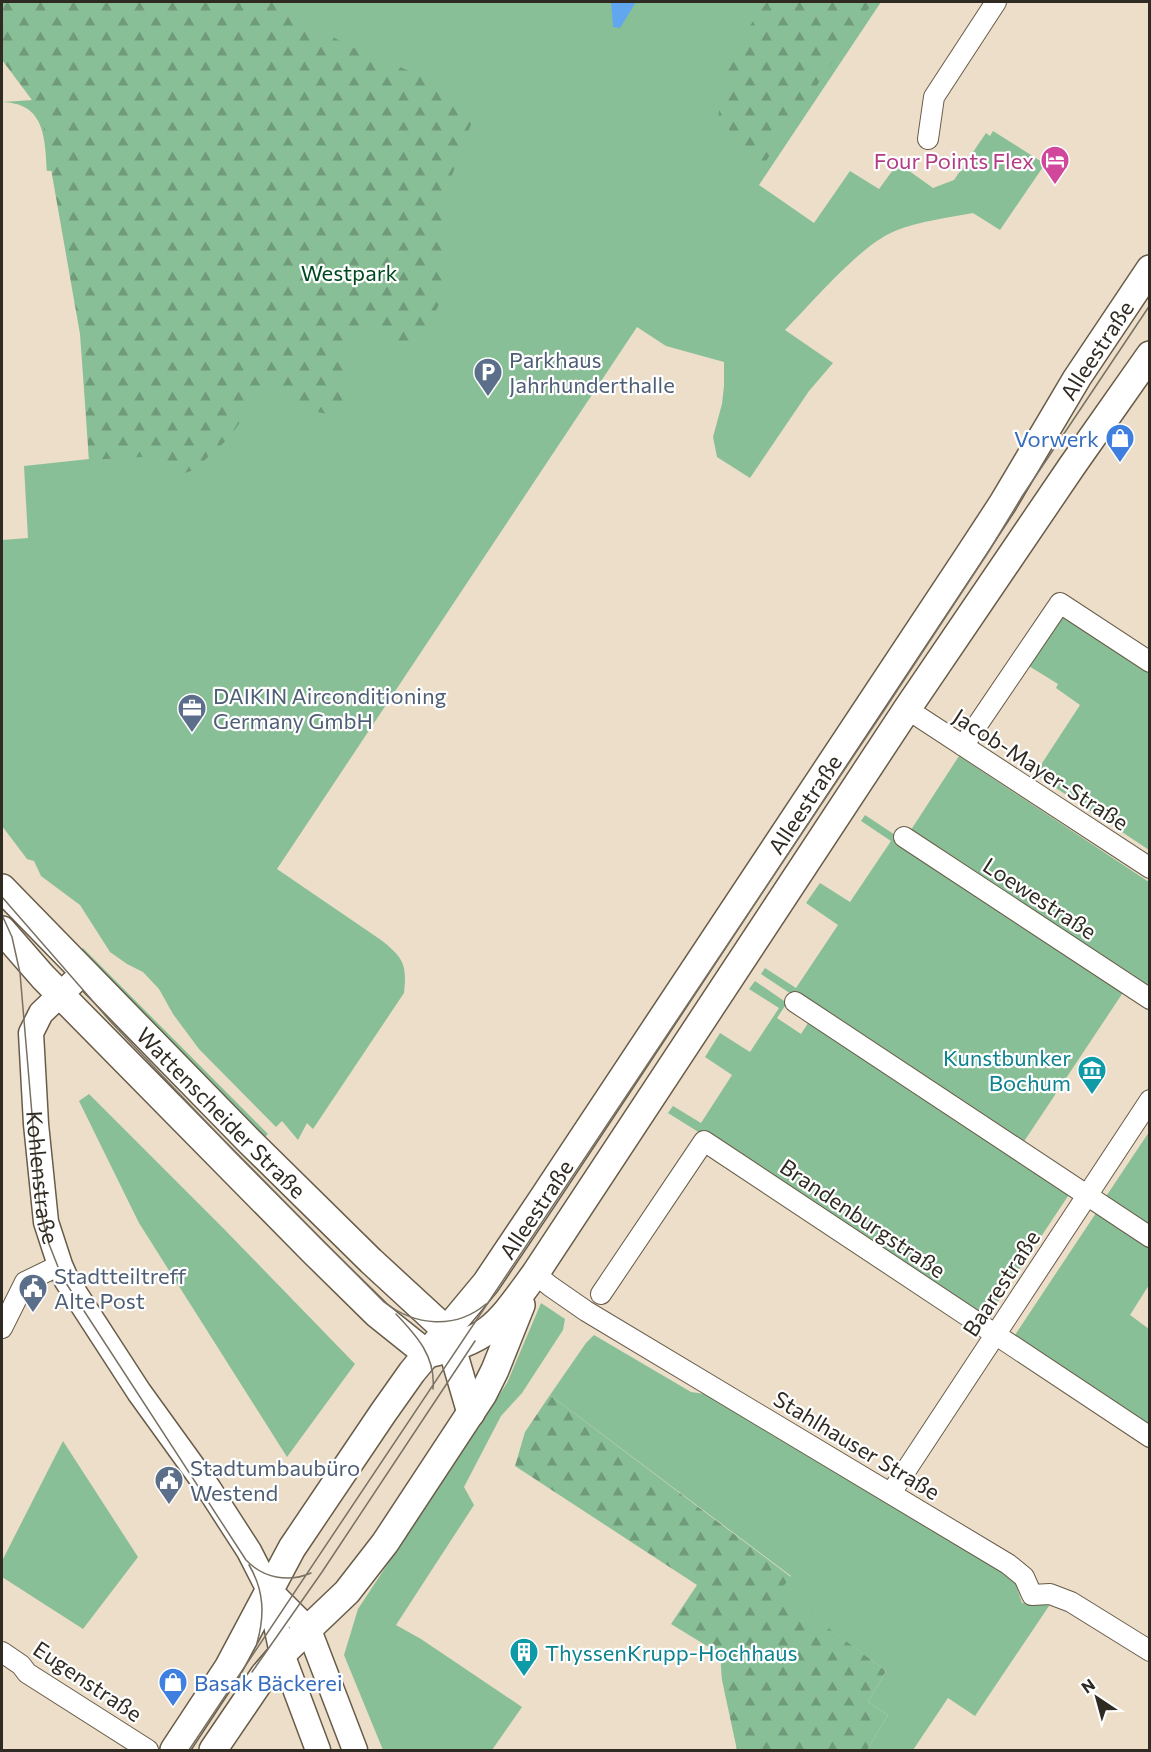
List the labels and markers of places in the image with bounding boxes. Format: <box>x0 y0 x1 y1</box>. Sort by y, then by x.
hotel icon: Four Points Flex <box>1039 144 1071 186</box>
place label: Four Points Flex <box>874 147 1034 174</box>
place label: Parkhaus Jahrhunderthalle <box>509 346 675 398</box>
parking icon: Parkhaus Jahrhunderthalle <box>472 356 504 398</box>
shop icon: Vorwerk <box>1104 422 1136 464</box>
place label: Vorwerk <box>1014 425 1099 452</box>
place label: DAIKIN Airconditioning Germany GmbH <box>213 682 446 734</box>
office icon: DAIKIN Airconditioning Germany GmbH <box>176 692 208 734</box>
place label: Kunstbunker Bochum <box>943 1044 1071 1096</box>
museum icon: Kunstbunker Bochum <box>1076 1054 1108 1096</box>
place label: Stadtteiltreff Alte Post <box>54 1262 187 1314</box>
public building icon: Stadtteiltreff Alte Post <box>17 1272 49 1314</box>
place label: Stadtumbaubüro Westend <box>190 1454 360 1506</box>
public building icon: Stadtumbaubüro Westend <box>153 1464 185 1506</box>
building icon: ThyssenKrupp-Hochhaus <box>508 1636 540 1678</box>
place label: ThyssenKrupp-Hochhaus <box>545 1639 798 1666</box>
shop icon: Basak Bäckerei <box>157 1666 189 1708</box>
place label: Basak Bäckerei <box>194 1669 343 1696</box>

